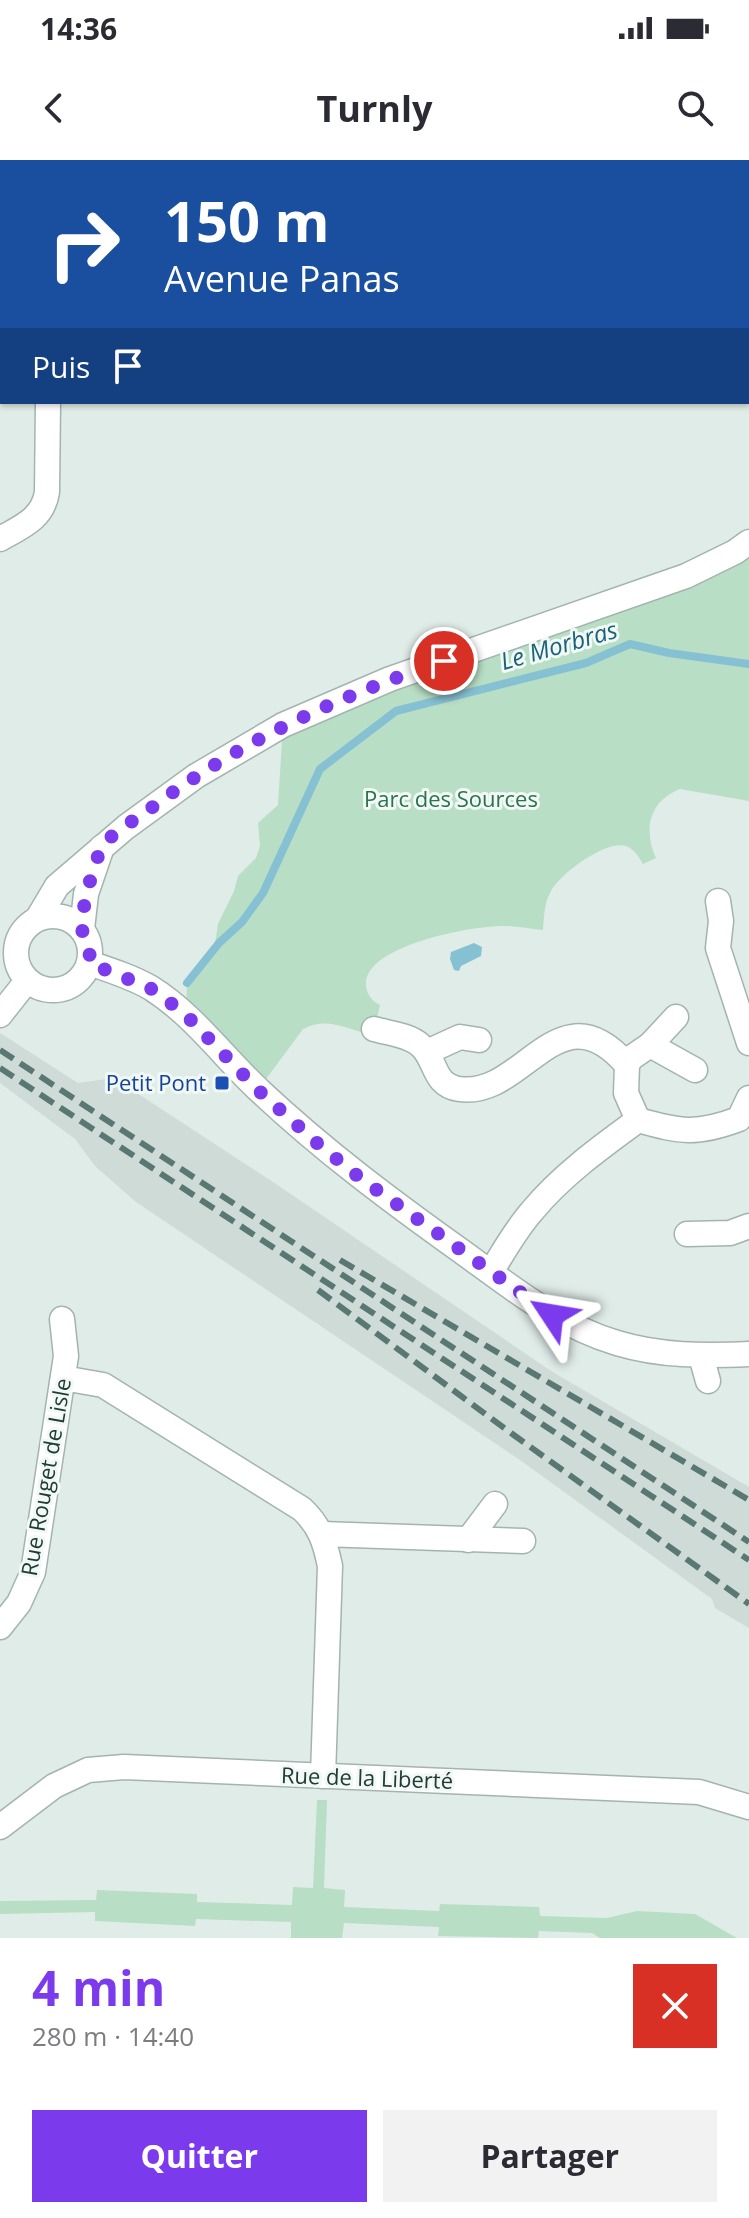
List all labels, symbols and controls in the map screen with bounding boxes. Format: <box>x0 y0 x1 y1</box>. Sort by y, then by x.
text: 14:36 <box>40 8 117 49</box>
text: Turnly <box>317 84 432 133</box>
icon: back <box>32 86 76 130</box>
icon: search <box>673 86 717 130</box>
text: 150 m <box>164 182 330 258</box>
icon: right <box>32 192 136 296</box>
text: Avenue Panas <box>164 254 400 303</box>
icon: arrive <box>106 344 150 388</box>
text: Puis <box>32 346 90 387</box>
water label: Le Morbras <box>496 612 621 677</box>
pin <box>410 627 478 695</box>
icon: arrive <box>422 639 466 683</box>
park label: Parc des Sources <box>364 783 538 813</box>
place label: Petit Pont <box>106 1067 206 1097</box>
marker: Petit Pont <box>213 1074 231 1092</box>
position arrow <box>510 1273 594 1357</box>
street label: Rue Rouget de Lisle <box>13 1376 77 1578</box>
street label: Rue de la Liberté <box>280 1759 454 1795</box>
text: 4 min <box>32 1955 165 2020</box>
button: close <box>633 1964 717 2048</box>
text: 280 m · 14:40 <box>32 2018 194 2054</box>
button: Quitter <box>32 2110 367 2202</box>
button: Partager <box>383 2110 717 2202</box>

